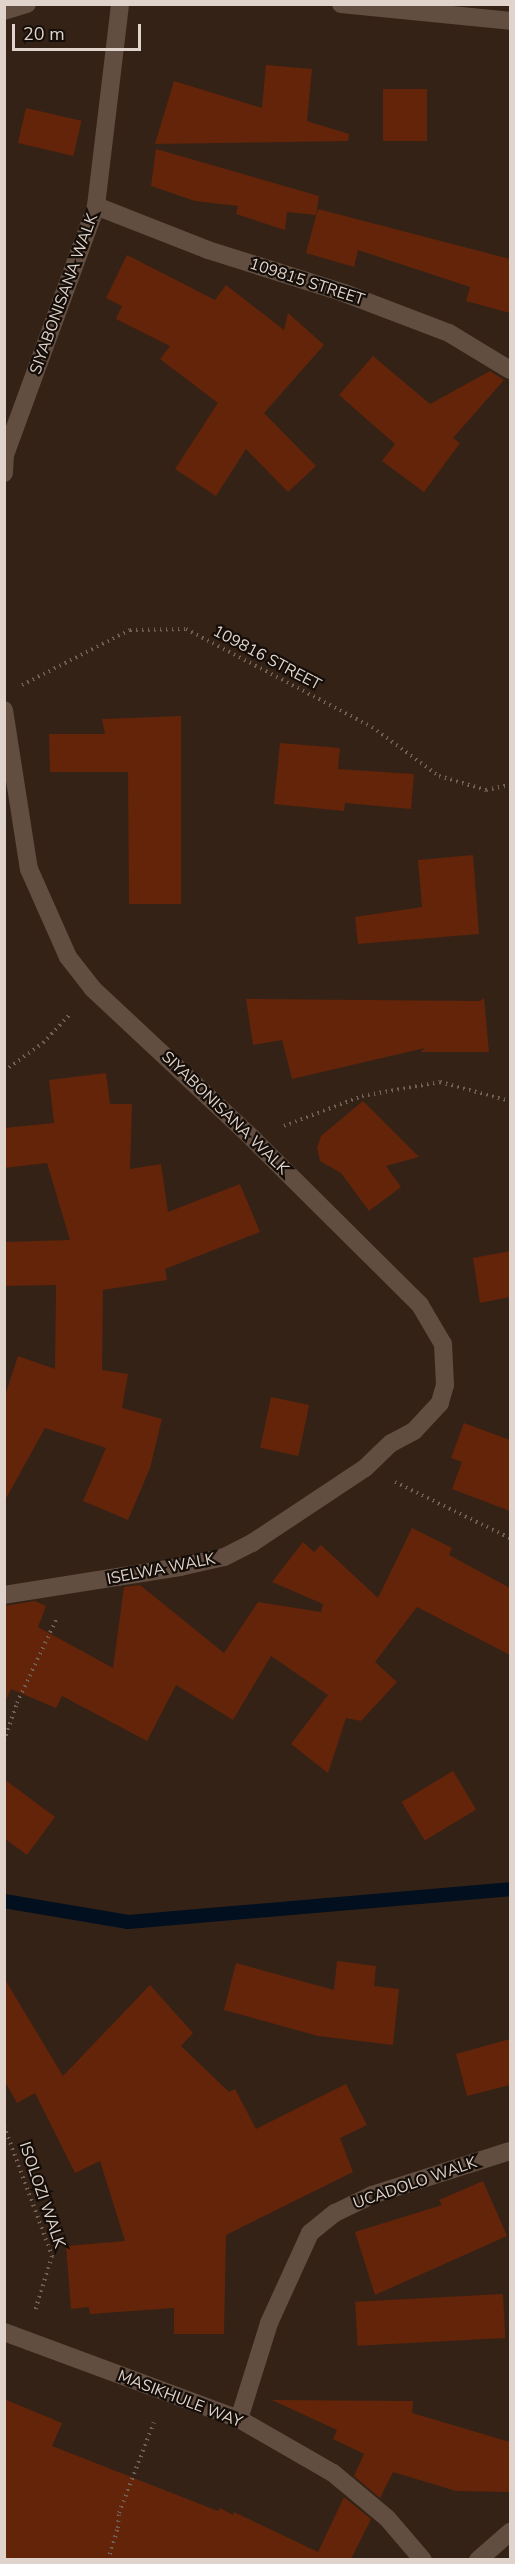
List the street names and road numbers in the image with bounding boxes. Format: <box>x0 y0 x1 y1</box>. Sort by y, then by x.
street label: SIYABONISANA WALK <box>26 211 102 377</box>
street label: 109815 STREET <box>247 254 367 310</box>
street label: 109816 STREET <box>210 621 324 695</box>
street label: SIYABONISANA WALK <box>157 1047 293 1179</box>
street label: ISELWA WALK <box>105 1549 217 1589</box>
street label: ISOLOZI WALK <box>15 2139 69 2251</box>
street label: UCADOLO WALK <box>351 2153 479 2213</box>
street label: MASIKHULE WAY <box>115 2366 245 2432</box>

